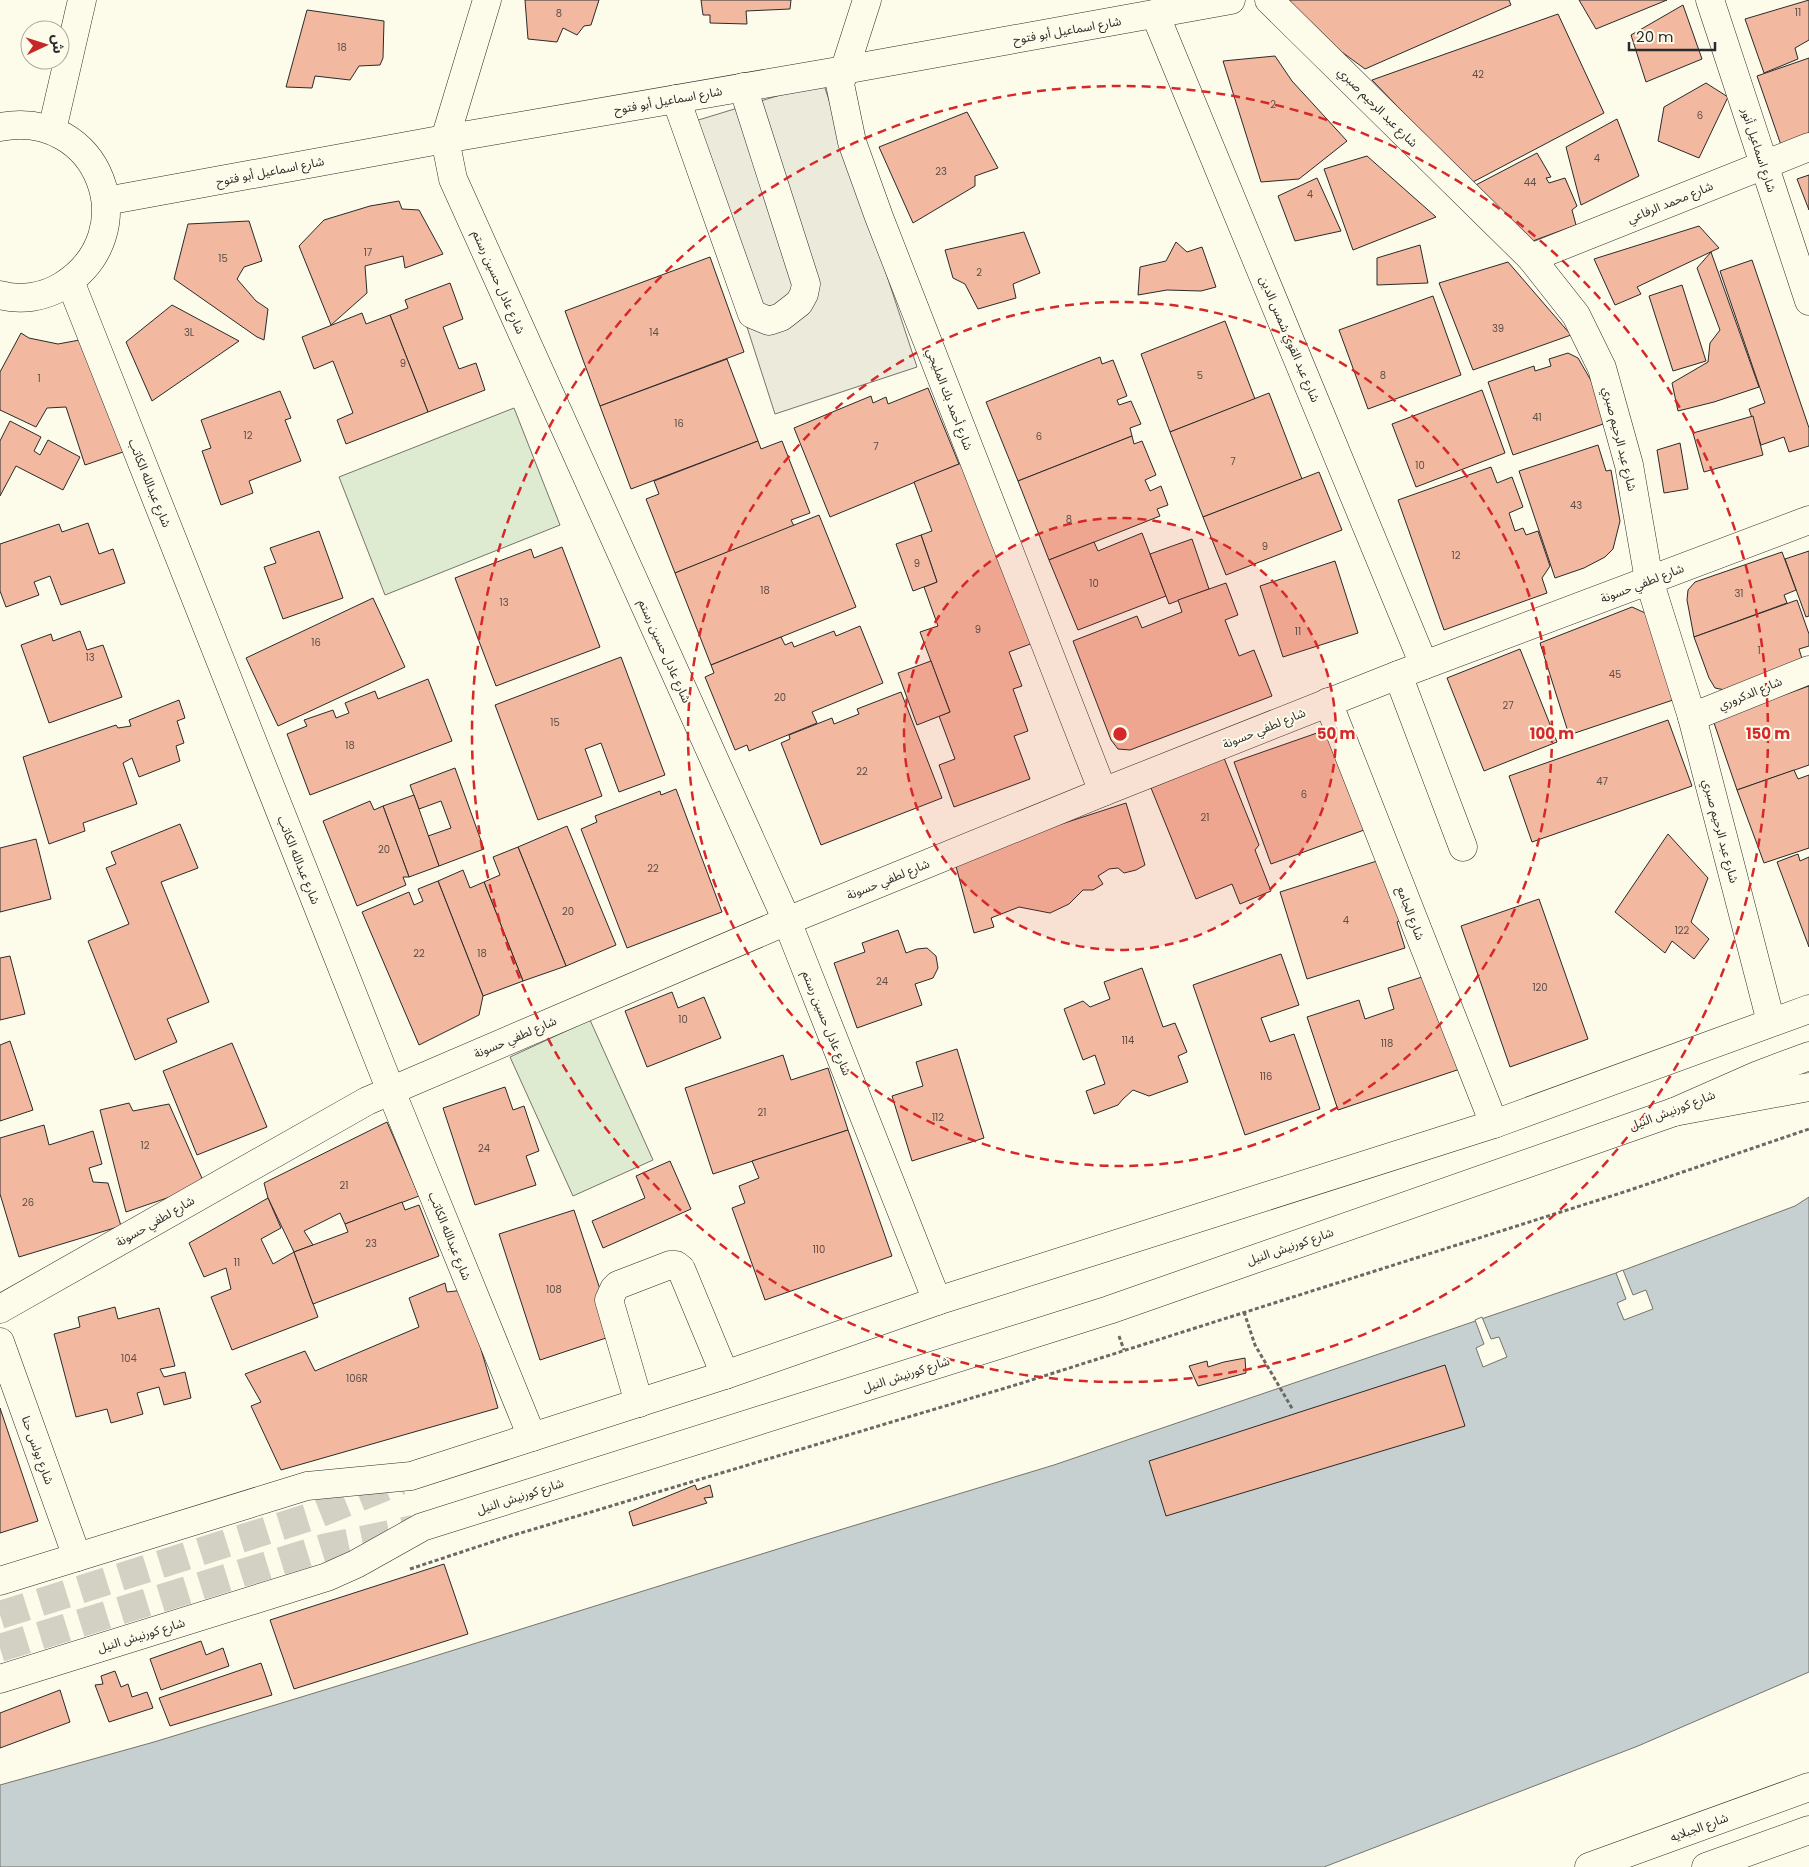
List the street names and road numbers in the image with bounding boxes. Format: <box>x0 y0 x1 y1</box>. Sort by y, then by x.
street label: شارع اسماعيل أبو فتوح <box>1011 12 1123 49</box>
street label: شارع عبد الرحيم صبري <box>1333 63 1422 152</box>
street label: شارع اسماعيل أبو فتوح <box>612 82 724 119</box>
street label: شارع اسماعيل أنور <box>1736 105 1781 195</box>
street label: شارع اسماعيل أبو فتوح <box>214 152 326 191</box>
street label: شارع محمد الرفاعي <box>1625 177 1716 229</box>
street label: شارع عادل حسين رستم <box>468 227 529 337</box>
street label: شارع عبد القوي شمس الدين <box>1254 273 1324 405</box>
street label: شارع أحمد بك المليجي <box>921 346 977 453</box>
street label: شارع عبد الرحيم صبري <box>1597 385 1641 493</box>
street label: شارع عبدالله الكاتب <box>124 436 175 530</box>
street label: شارع لطفي حسونة <box>1598 559 1687 608</box>
street label: شارع عادل حسين رستم <box>634 596 695 706</box>
street label: شارع الدكروري <box>1716 672 1785 715</box>
street label: شارع لطفي حسونة <box>1220 704 1309 754</box>
street label: شارع عبد الرحيم صبري <box>1697 777 1743 885</box>
street label: شارع عبدالله الكاتب <box>273 813 324 907</box>
street label: شارع لطفي حسونة <box>844 855 933 905</box>
street label: شارع الجامع <box>1392 884 1429 943</box>
street label: شارع عادل حسين رستم <box>797 968 856 1078</box>
street label: شارع لطفي حسونة <box>471 1012 560 1064</box>
street label: شارع كورنيش النيل <box>1627 1086 1718 1135</box>
street label: شارع عبدالله الكاتب <box>424 1189 475 1283</box>
street label: شارع لطفي حسونة <box>113 1192 198 1252</box>
street label: شارع كورنيش النيل <box>1244 1223 1336 1270</box>
street label: شارع كورنيش النيل <box>860 1352 952 1397</box>
street label: شارع بولس حنا <box>17 1413 58 1487</box>
street label: شارع كورنيش النيل <box>474 1474 566 1519</box>
street label: شارع كورنيش النيل <box>95 1614 187 1657</box>
street label: شارع الجبلايه <box>1667 1809 1731 1846</box>

